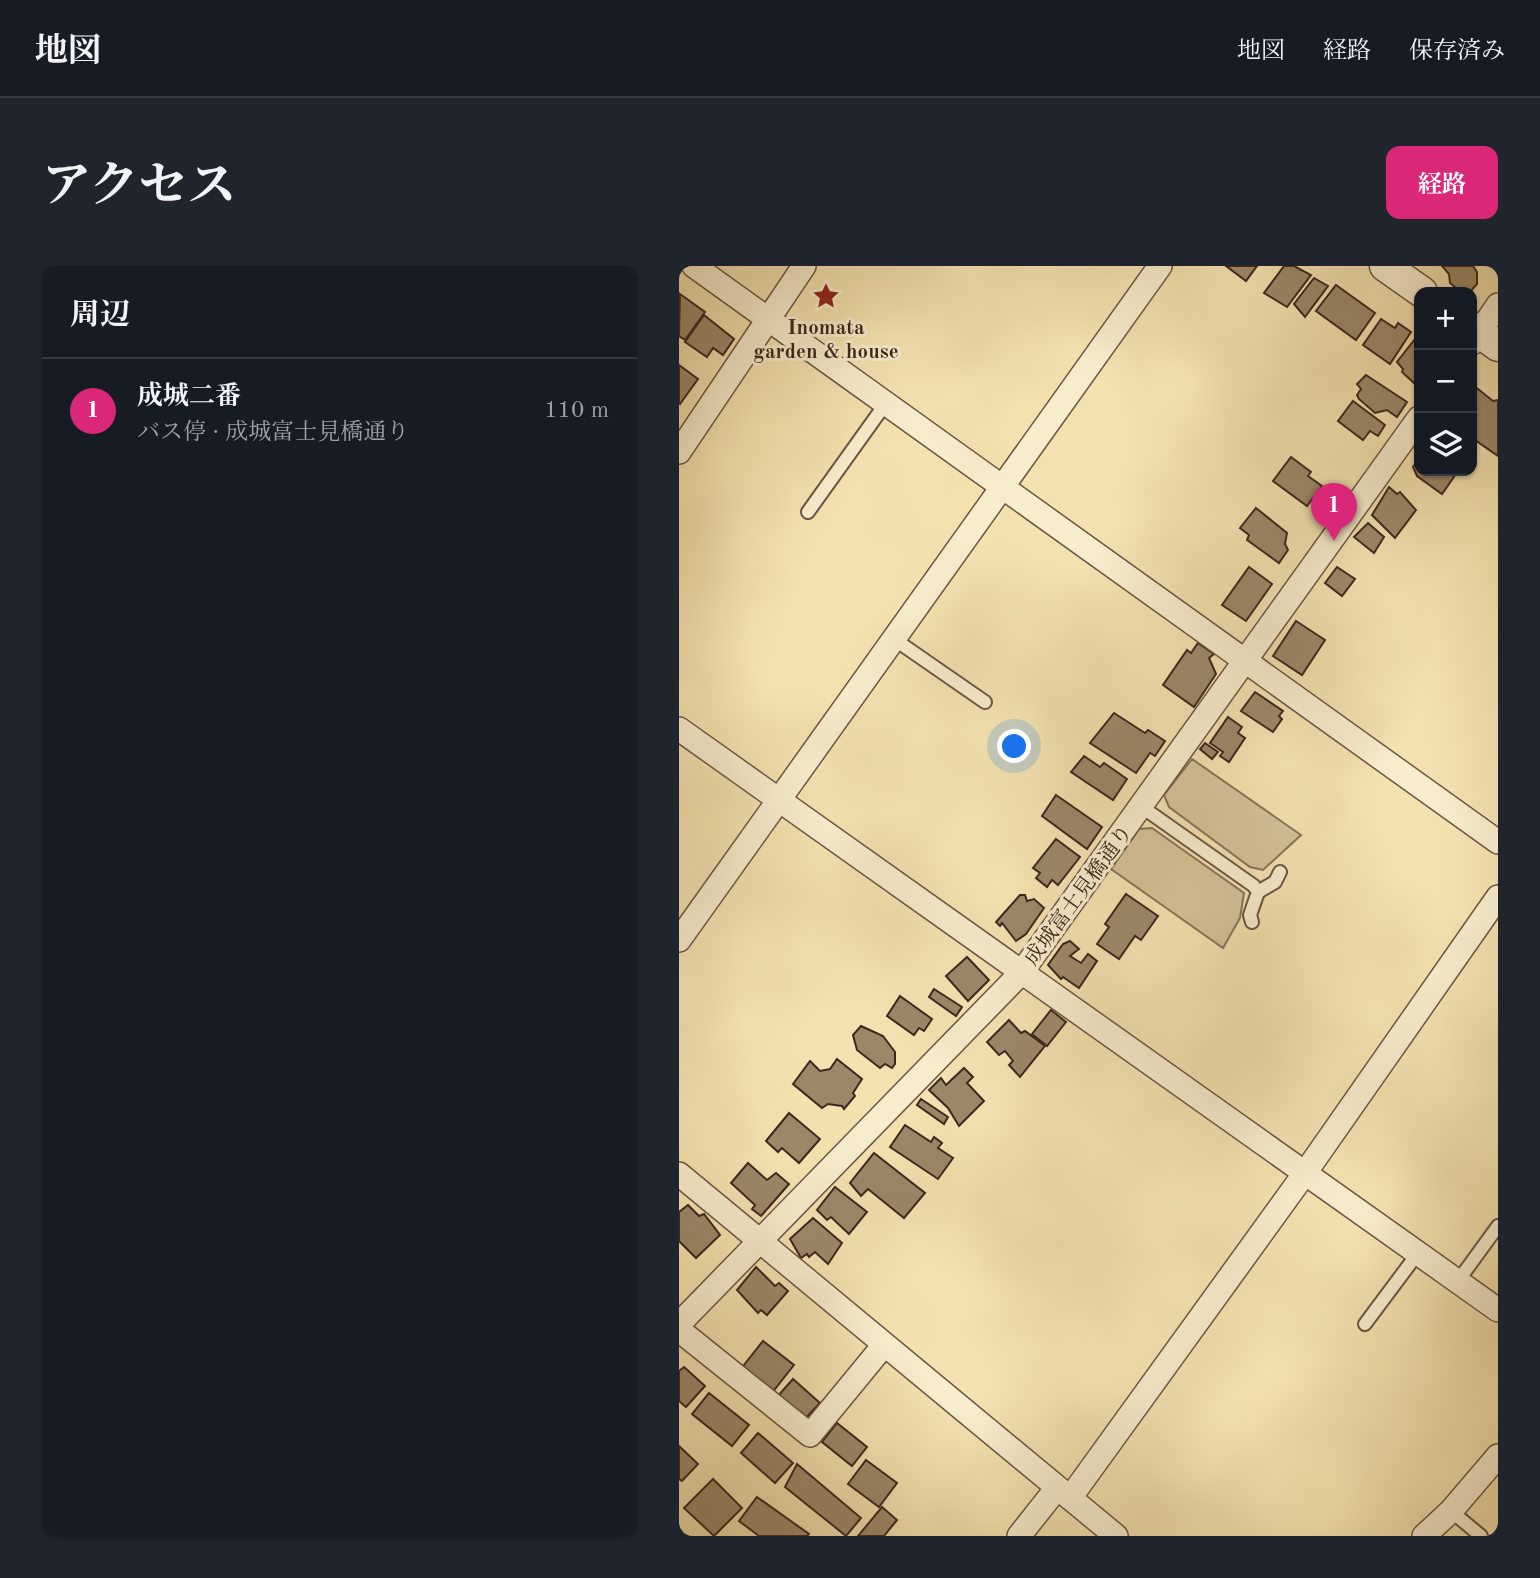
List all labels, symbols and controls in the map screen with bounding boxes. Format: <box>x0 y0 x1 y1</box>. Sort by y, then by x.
text: 地図 <box>35 36 101 69</box>
text: 地図 <box>1237 40 1285 64</box>
text: 経路 <box>1323 40 1371 64</box>
text: 保存済み <box>1409 40 1505 64</box>
button: 経路 <box>1386 146 1498 219</box>
text: アクセス <box>42 164 237 213</box>
place icon: Inomata garden & house <box>811 281 841 311</box>
map controls <box>1414 287 1477 476</box>
button: + <box>1414 287 1477 350</box>
text: 周辺 <box>70 301 130 331</box>
place label: Inomata garden & house <box>753 318 899 363</box>
button: − <box>1414 350 1477 413</box>
text: 成城二番 <box>137 384 241 410</box>
text: 1 <box>86 399 100 422</box>
text: 110 m <box>544 399 609 422</box>
button: layers <box>1414 413 1477 476</box>
text: バス停 · 成城富士見橋通り <box>137 421 409 444</box>
pin: 1 <box>1311 483 1357 541</box>
your location <box>997 729 1031 763</box>
street label: 成城富士見橋通り <box>1020 821 1137 970</box>

